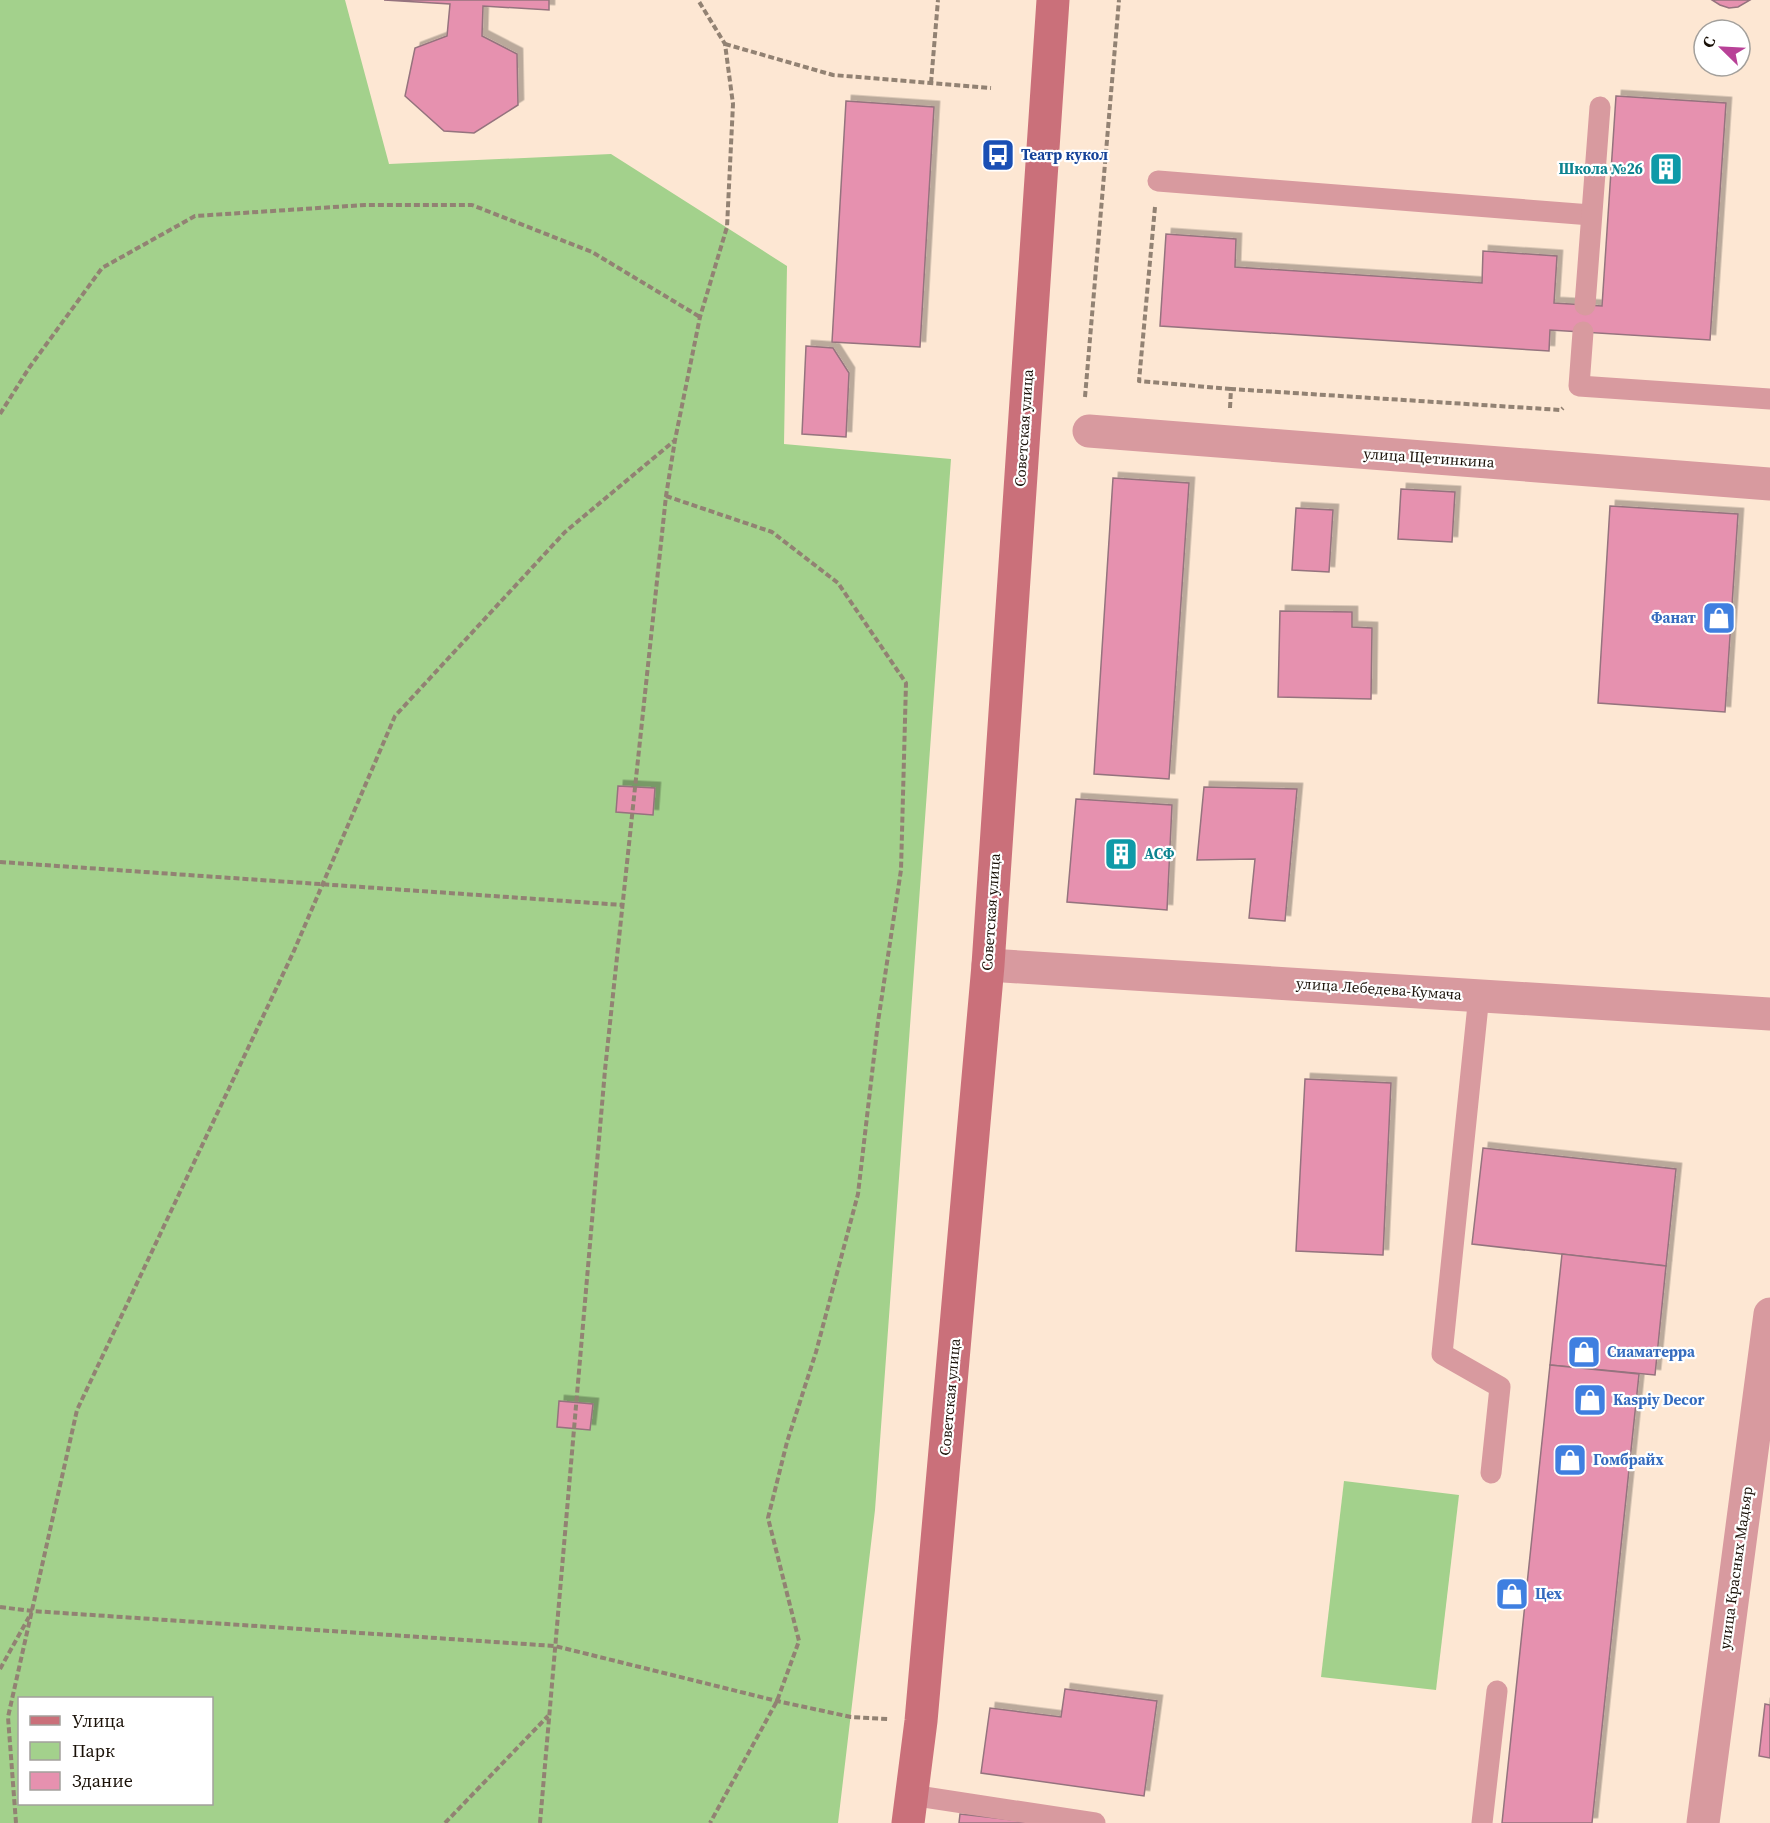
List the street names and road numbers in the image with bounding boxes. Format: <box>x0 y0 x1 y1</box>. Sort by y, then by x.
street label: Советская улица <box>1009 368 1038 487</box>
street label: улица Щетинкина <box>1363 442 1495 473</box>
street label: Советская улица <box>976 852 1005 971</box>
street label: улица Лебедева-Кумача <box>1295 972 1463 1005</box>
street label: Советская улица <box>934 1337 965 1457</box>
street label: улица Красных Мадьяр <box>1714 1485 1757 1651</box>

